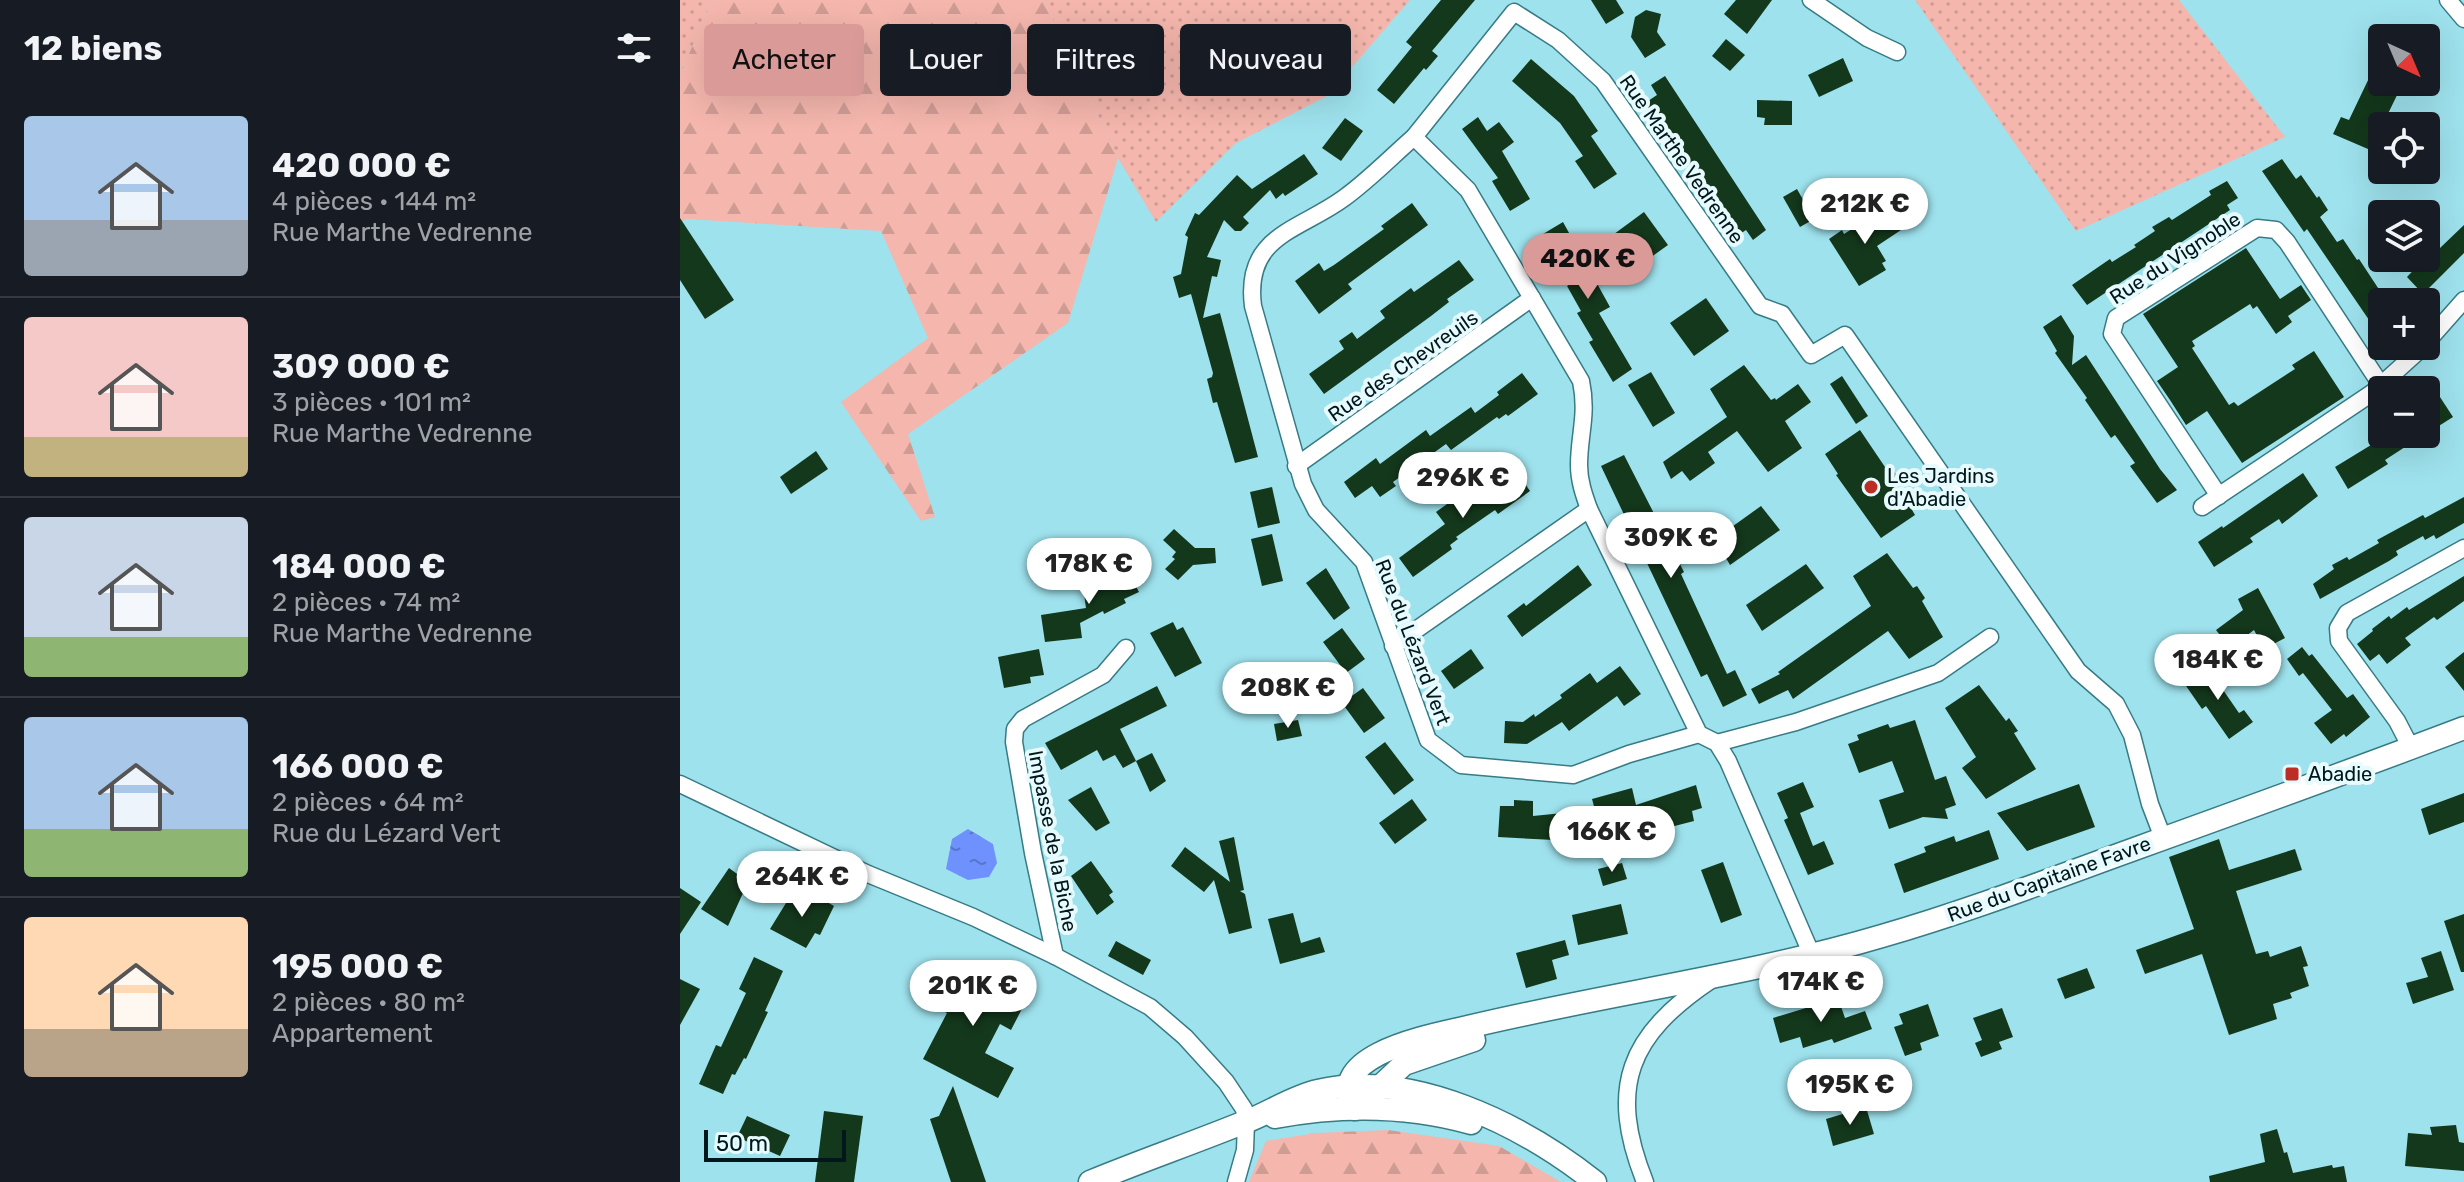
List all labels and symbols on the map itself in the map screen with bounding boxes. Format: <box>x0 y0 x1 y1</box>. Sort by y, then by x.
north arrow <box>2368 24 2440 96</box>
street label: Rue Marthe Vedrenne <box>1615 70 1749 248</box>
pin: 212K € <box>1800 178 1930 246</box>
street label: Rue du Vignoble <box>2105 207 2245 309</box>
pin: 420K € <box>1523 233 1653 301</box>
street label: Rue des Chevreuils <box>1323 305 1483 427</box>
pin: 296K € <box>1398 452 1528 520</box>
place label: Les Jardins d'Abadie <box>1887 464 1994 511</box>
marker: Les Jardins d'Abadie <box>1862 478 1880 496</box>
pin: 309K € <box>1606 512 1736 580</box>
pin: 178K € <box>1024 538 1154 606</box>
street label: Rue du Lézard Vert <box>1370 556 1456 729</box>
pin: 184K € <box>2153 634 2283 702</box>
pin: 208K € <box>1223 662 1353 730</box>
street label: Impasse de la Biche <box>1024 748 1082 934</box>
place label: Abadie <box>2308 762 2372 786</box>
marker: Abadie <box>2283 765 2301 783</box>
pin: 166K € <box>1547 806 1677 874</box>
street label: Rue du Capitaine Favre <box>1944 831 2154 927</box>
pin: 264K € <box>737 851 867 919</box>
pin: 174K € <box>1756 956 1886 1024</box>
pin: 201K € <box>908 960 1038 1028</box>
pin: 195K € <box>1785 1059 1915 1127</box>
scale bar <box>704 1126 846 1162</box>

